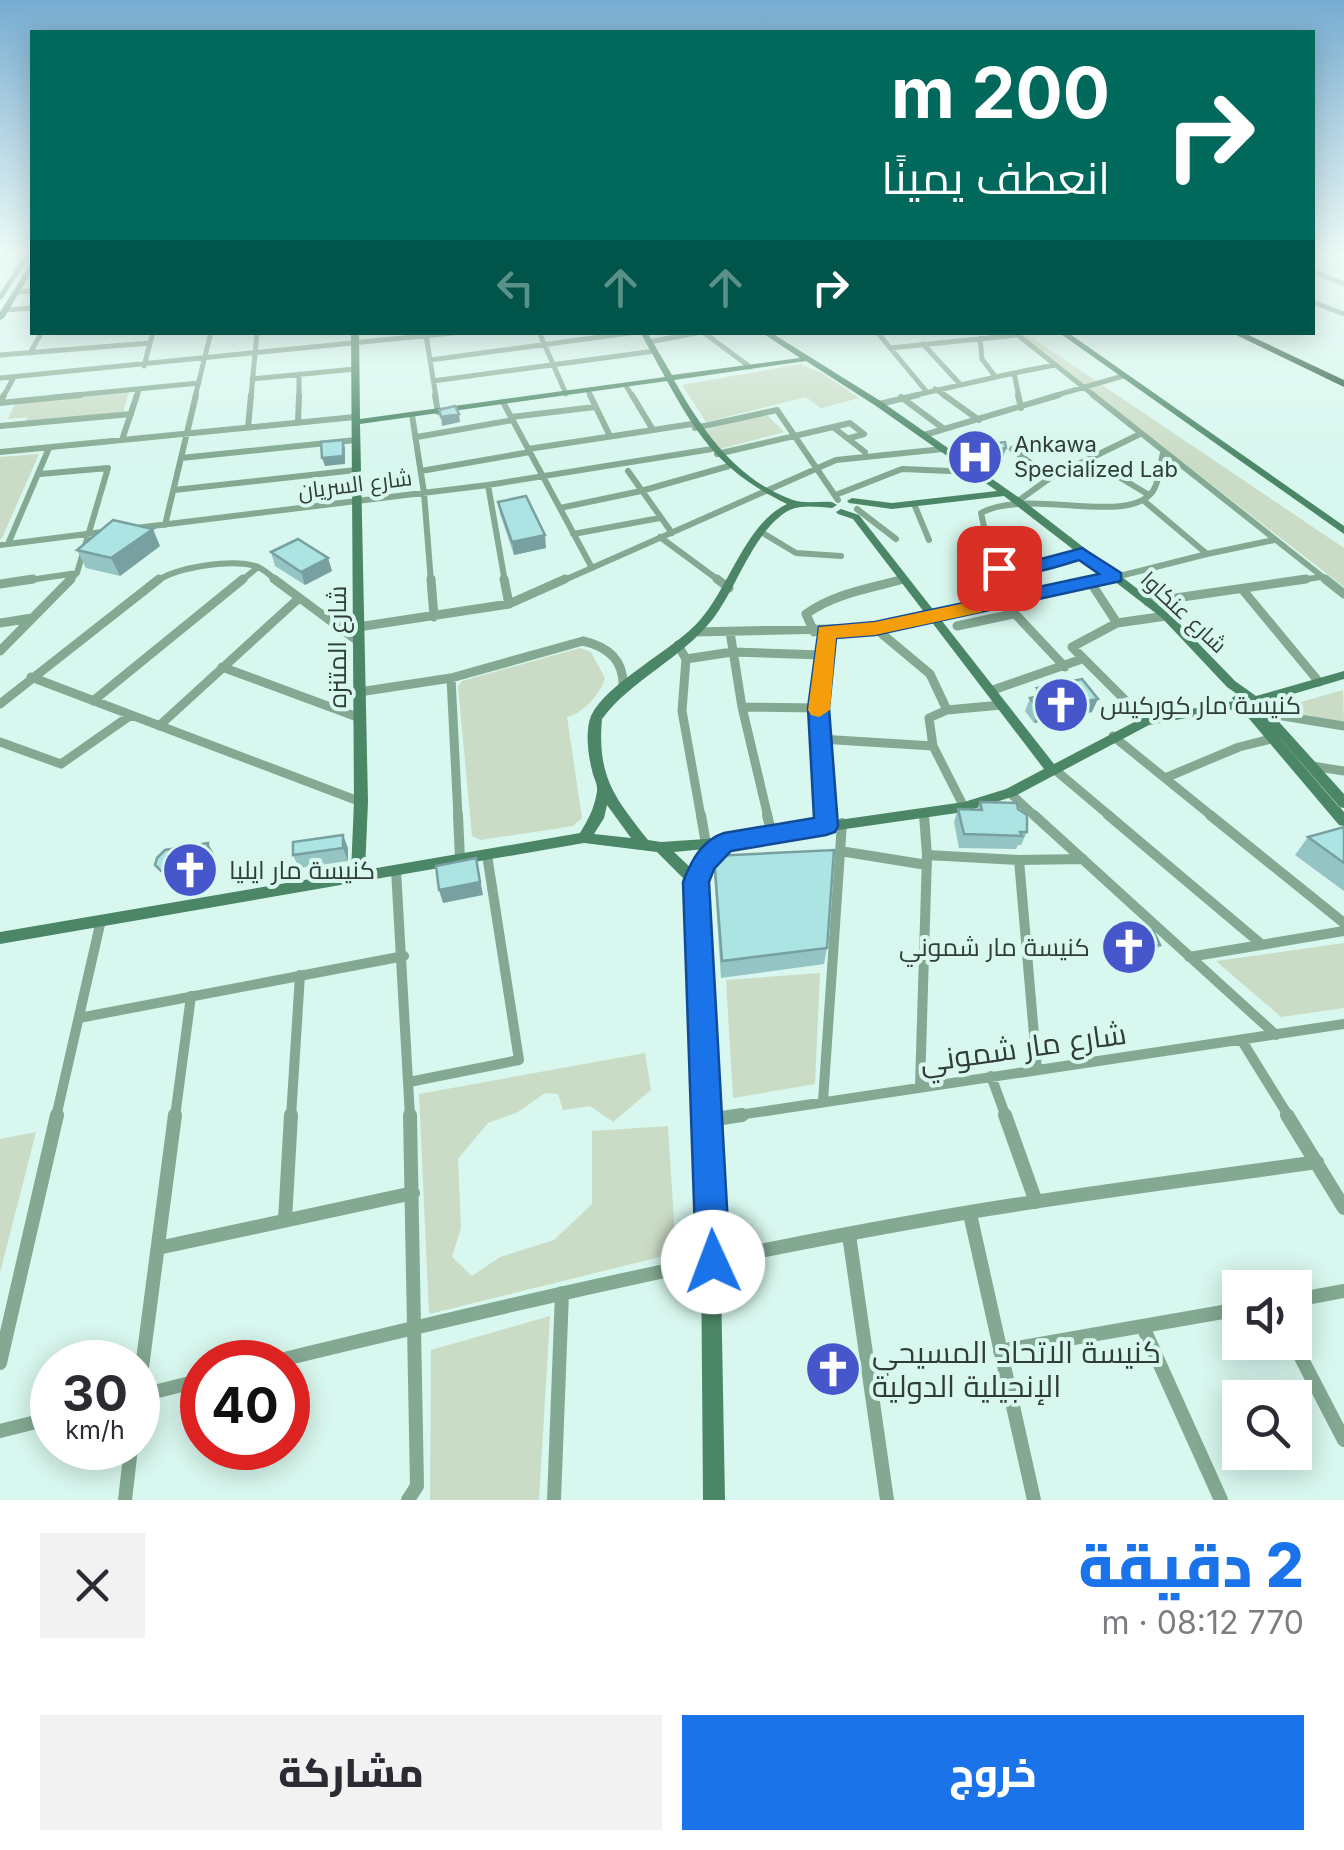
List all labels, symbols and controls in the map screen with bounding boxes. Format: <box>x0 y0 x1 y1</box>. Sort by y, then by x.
text: 200 m <box>891 50 1110 135</box>
icon: right <box>1145 70 1275 200</box>
text: انعطف يمينًا <box>881 150 1110 205</box>
icon: left <box>488 260 543 315</box>
icon: ahead <box>593 260 648 315</box>
icon: ahead <box>698 260 753 315</box>
icon: right <box>803 260 858 315</box>
hospital icon: Ankawa Specialized Lab <box>945 427 1005 487</box>
place label: Ankawa Specialized Lab <box>1014 431 1178 482</box>
street label: شارع السريان <box>296 464 414 506</box>
pin <box>957 526 1042 611</box>
icon: arrive <box>972 541 1027 596</box>
street label: شارع عنكاوا <box>1135 566 1232 660</box>
street label: شارع المتنزه <box>322 586 354 708</box>
church icon: كنيسة مار كوركيس <box>1031 675 1091 735</box>
place label: كنيسة مار كوركيس <box>1100 690 1301 720</box>
church icon: كنيسة مار ايليا <box>160 840 220 900</box>
place label: كنيسة مار ايليا <box>229 855 375 885</box>
church icon: كنيسة مار شموني <box>1099 917 1159 977</box>
place label: كنيسة مار شموني <box>899 932 1090 967</box>
street label: شارع مار شموني <box>918 1015 1129 1085</box>
position arrow <box>661 1210 765 1314</box>
map controls <box>1222 1270 1312 1470</box>
button: sound <box>1222 1270 1312 1360</box>
place label: كنيسة الاتحاد المسيحي الإنجيلية الدولية <box>872 1334 1161 1405</box>
church icon: كنيسة الاتحاد المسيحي الإنجيلية الدولية <box>803 1339 863 1399</box>
speed limit sign: 40 <box>180 1340 310 1470</box>
text: 30 <box>62 1363 128 1423</box>
button: search <box>1222 1380 1312 1470</box>
text: km/h <box>65 1415 125 1445</box>
text: 2 دقيقة <box>1078 1529 1304 1601</box>
button: close <box>40 1533 145 1638</box>
text: 770 m · 08:12 <box>1101 1603 1304 1642</box>
button: مشاركة <box>40 1715 662 1830</box>
button: خروج <box>682 1715 1304 1830</box>

